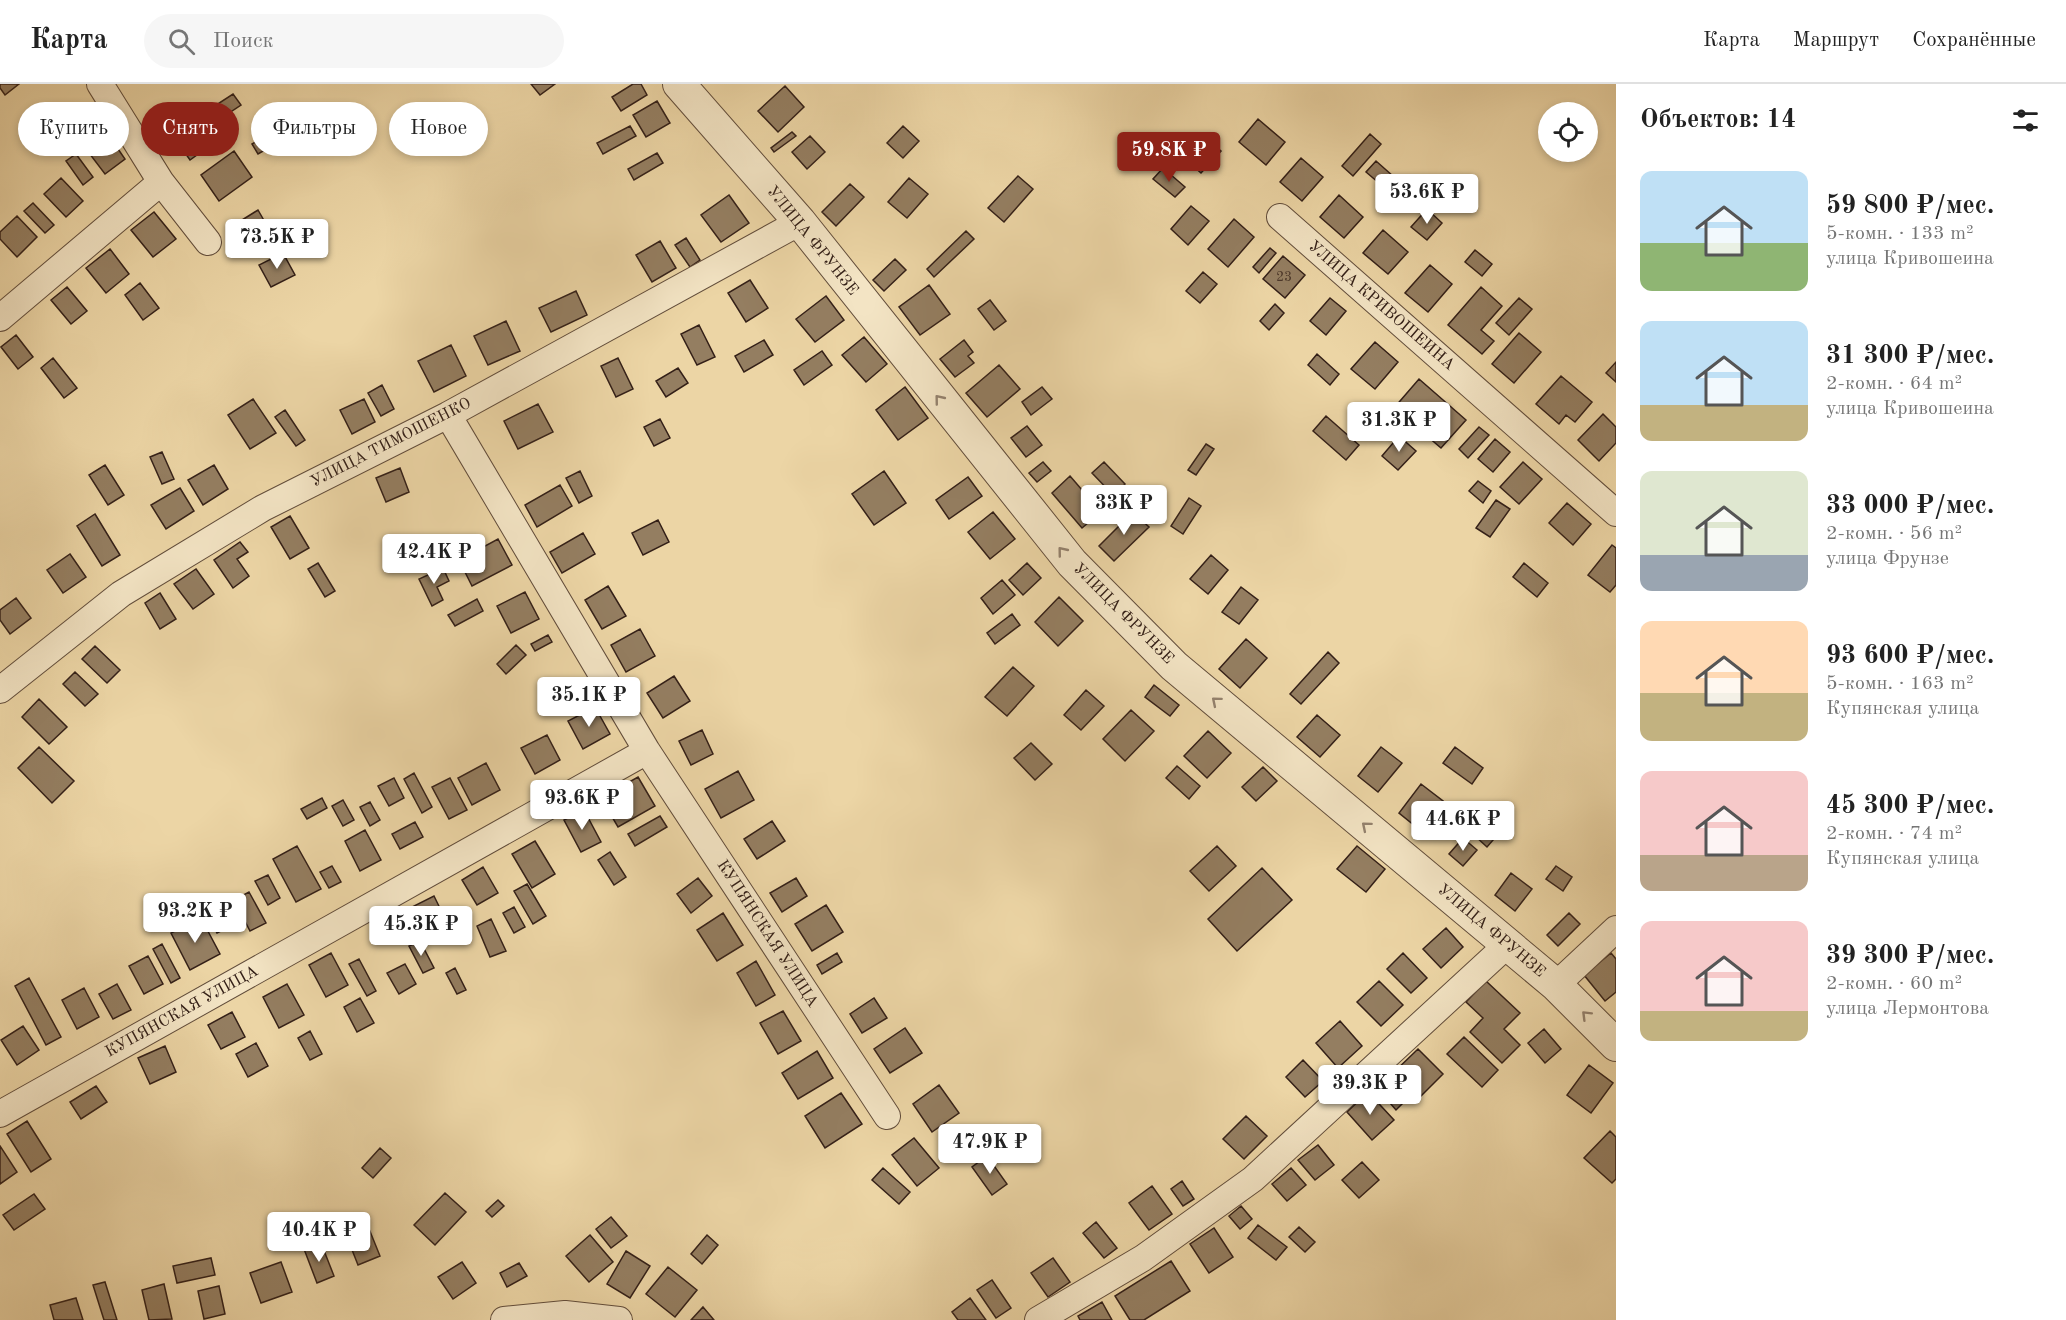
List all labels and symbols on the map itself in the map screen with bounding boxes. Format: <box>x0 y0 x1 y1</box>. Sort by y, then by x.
pin: 59.8K ₽ <box>1114 132 1224 183</box>
pin: 53.6K ₽ <box>1372 174 1482 225</box>
street label: УЛИЦА ФРУНЗЕ <box>763 183 861 299</box>
pin: 73.5K ₽ <box>222 219 332 270</box>
street label: УЛИЦА КРИВОШЕИНА <box>1305 238 1457 374</box>
house number: 23 <box>1276 270 1292 284</box>
one-way arrow <box>935 395 946 406</box>
street label: УЛИЦА ТИМОШЕНКО <box>308 396 474 490</box>
pin: 31.3K ₽ <box>1344 402 1454 453</box>
pin: 33K ₽ <box>1082 485 1166 536</box>
pin: 42.4K ₽ <box>379 534 489 585</box>
one-way arrow <box>1058 546 1069 557</box>
street label: УЛИЦА ФРУНЗЕ <box>1070 561 1176 667</box>
pin: 35.1K ₽ <box>534 677 644 728</box>
one-way arrow <box>1212 698 1223 709</box>
pin: 93.6K ₽ <box>527 780 637 831</box>
pin: 44.6K ₽ <box>1408 801 1518 852</box>
one-way arrow <box>1362 822 1373 833</box>
street label: КУПЯНСКАЯ УЛИЦА <box>713 857 821 1011</box>
street label: УЛИЦА ФРУНЗЕ <box>1434 881 1548 981</box>
pin: 93.2K ₽ <box>140 893 250 944</box>
pin: 45.3K ₽ <box>366 906 476 957</box>
street label: КУПЯНСКАЯ УЛИЦА <box>103 963 261 1061</box>
one-way arrow <box>1582 1011 1592 1022</box>
pin: 39.3K ₽ <box>1315 1065 1425 1116</box>
pin: 47.9K ₽ <box>935 1124 1045 1175</box>
pin: 40.4K ₽ <box>264 1212 374 1263</box>

